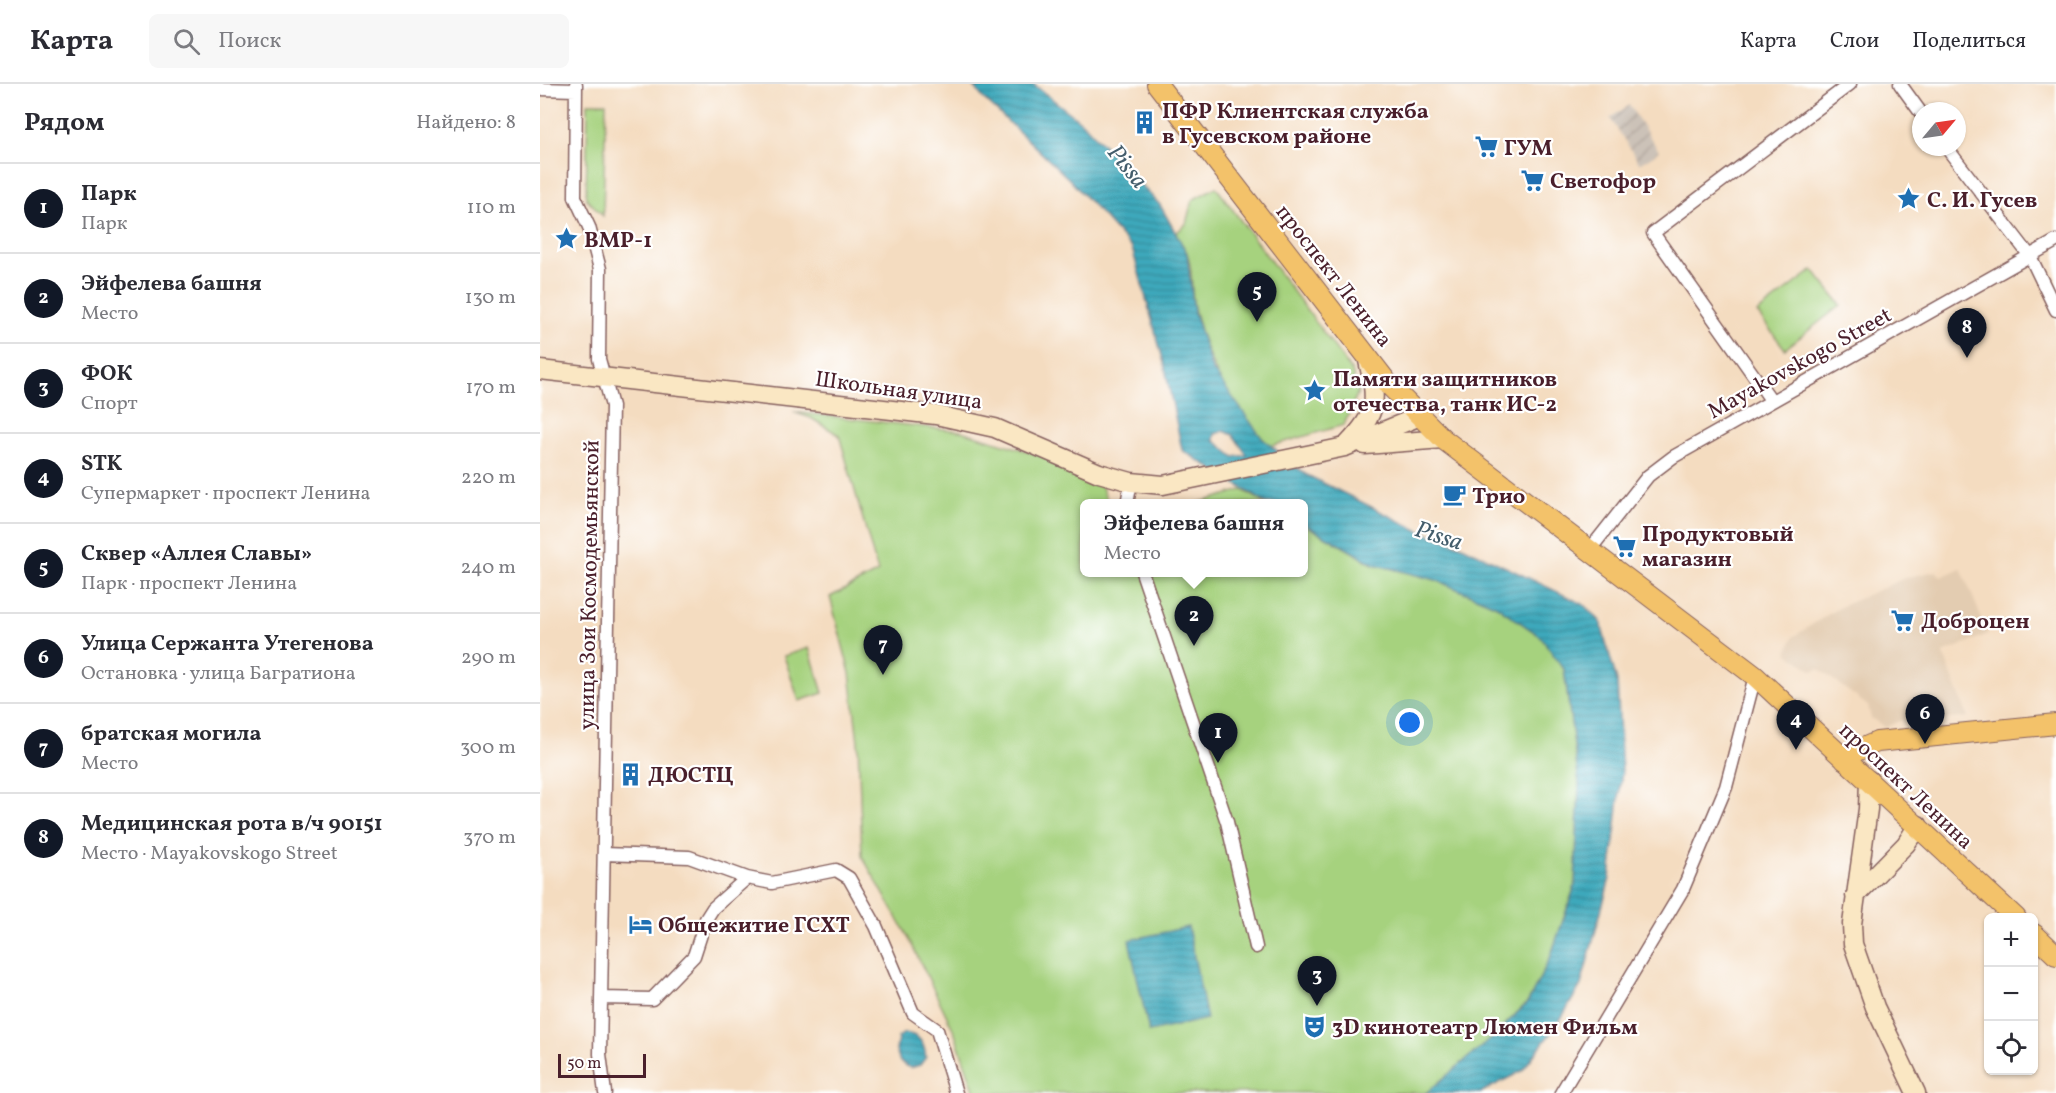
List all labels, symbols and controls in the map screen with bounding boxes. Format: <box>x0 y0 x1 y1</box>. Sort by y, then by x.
search box <box>149 14 569 68</box>
text: Карта <box>30 22 113 61</box>
icon: search <box>170 25 203 58</box>
text: Поиск <box>218 26 281 57</box>
text: Карта <box>1740 27 1797 56</box>
text: Слои <box>1830 27 1879 56</box>
text: Поделиться <box>1912 27 2026 56</box>
place label: ПФР Клиентская служба в Гусевском районе <box>1162 97 1429 153</box>
north arrow <box>1912 102 1966 156</box>
text: Рядом <box>24 105 104 141</box>
text: Найдено: 8 <box>416 109 516 137</box>
building icon: ПФР Клиентская служба в Гусевском районе <box>1131 110 1157 136</box>
supermarket icon: ГУМ <box>1473 134 1499 160</box>
place label: ГУМ <box>1504 134 1553 165</box>
water label: Pissa <box>1098 138 1155 197</box>
supermarket icon: Светофор <box>1519 167 1545 193</box>
place label: Светофор <box>1550 167 1656 198</box>
text: Парк <box>81 179 137 210</box>
place icon: С. И. Гусев <box>1896 186 1922 212</box>
place label: С. И. Гусев <box>1927 186 2037 217</box>
text: 1 <box>39 194 48 222</box>
text: 110 m <box>467 194 516 222</box>
street label: проспект Ленина <box>1267 199 1399 355</box>
text: Парк <box>81 210 127 238</box>
place icon: BMP-1 <box>553 226 579 252</box>
place label: BMP-1 <box>584 226 652 257</box>
text: Эйфелева башня <box>81 269 262 300</box>
pin: 5 <box>1238 272 1276 322</box>
text: 2 <box>38 284 49 312</box>
text: 130 m <box>465 284 516 312</box>
text: Место <box>81 300 138 328</box>
street label: Mayakovskogo Street <box>1703 301 1898 428</box>
pin: 8 <box>1948 308 1986 358</box>
text: ФОК <box>81 359 133 390</box>
street label: Школьная улица <box>813 364 984 419</box>
place label: Памяти защитников отечества, танк ИС-2 <box>1333 365 1557 421</box>
text: 3 <box>38 374 49 402</box>
text: 170 m <box>466 374 516 402</box>
place icon: Памяти защитников отечества, танк ИС-2 <box>1302 378 1328 404</box>
text: Спорт <box>81 390 138 418</box>
street label: улица Зои Космодемьянской <box>572 440 609 730</box>
text: STK <box>81 449 122 480</box>
text: 4 <box>37 464 50 492</box>
text: 220 m <box>461 464 516 492</box>
text: Супермаркет · проспект Ленина <box>81 480 371 508</box>
cafe icon: Трио <box>1441 482 1467 508</box>
place label: Трио <box>1472 482 1525 513</box>
popup <box>1080 499 1308 577</box>
text: Эйфелева башня <box>1104 509 1284 540</box>
water label: Pissa <box>1410 513 1467 561</box>
place label: Продуктовый магазин <box>1642 520 1794 576</box>
supermarket icon: Продуктовый магазин <box>1611 533 1637 559</box>
text: Сквер «Аллея Славы» <box>81 539 312 570</box>
text: Место <box>1104 540 1161 568</box>
text: 5 <box>39 554 48 582</box>
text: 240 m <box>461 554 516 582</box>
text: Парк · проспект Ленина <box>81 570 297 598</box>
pin: 2 <box>1174 596 1214 646</box>
supermarket icon: Доброцен <box>1890 607 1916 633</box>
place label: Доброцен <box>1921 607 2030 638</box>
pin: 7 <box>864 626 902 675</box>
text: Улица Сержанта Утегенова <box>81 629 374 660</box>
text: 6 <box>38 644 49 672</box>
text: 290 m <box>461 644 516 672</box>
text: Остановка · улица Багратиона <box>81 660 356 688</box>
pin: 6 <box>1906 694 1944 744</box>
pin: 4 <box>1776 700 1816 750</box>
your location <box>1395 708 1424 737</box>
pin: 1 <box>1198 714 1238 763</box>
street label: проспект Ленина <box>1831 716 1979 857</box>
text: братская могила <box>81 719 261 750</box>
text: 7 <box>39 734 48 762</box>
text: 300 m <box>460 734 516 762</box>
text: Место <box>81 750 138 778</box>
building icon: ДЮСТЦ <box>617 761 643 787</box>
place label: ДЮСТЦ <box>648 761 734 792</box>
text: Медицинская рота в/ч 90151 <box>81 809 383 840</box>
text: 8 <box>38 824 49 852</box>
text: 370 m <box>463 824 516 852</box>
text: Место · Mayakovskogo Street <box>81 840 338 868</box>
hotel icon: Общежитие ГСХТ <box>627 911 653 937</box>
place label: Общежитие ГСХТ <box>658 911 850 942</box>
map controls <box>1984 913 2038 1075</box>
button: + <box>1984 913 2038 967</box>
pin: 3 <box>1298 956 1336 1006</box>
button: − <box>1984 967 2038 1021</box>
theatre icon: 3D кинотеатр Люмен Фильм <box>1301 1013 1327 1039</box>
place label: 3D кинотеатр Люмен Фильм <box>1332 1013 1638 1044</box>
button: locate <box>1984 1021 2038 1075</box>
scale bar <box>558 1051 646 1078</box>
text: 50 m <box>567 1053 601 1075</box>

